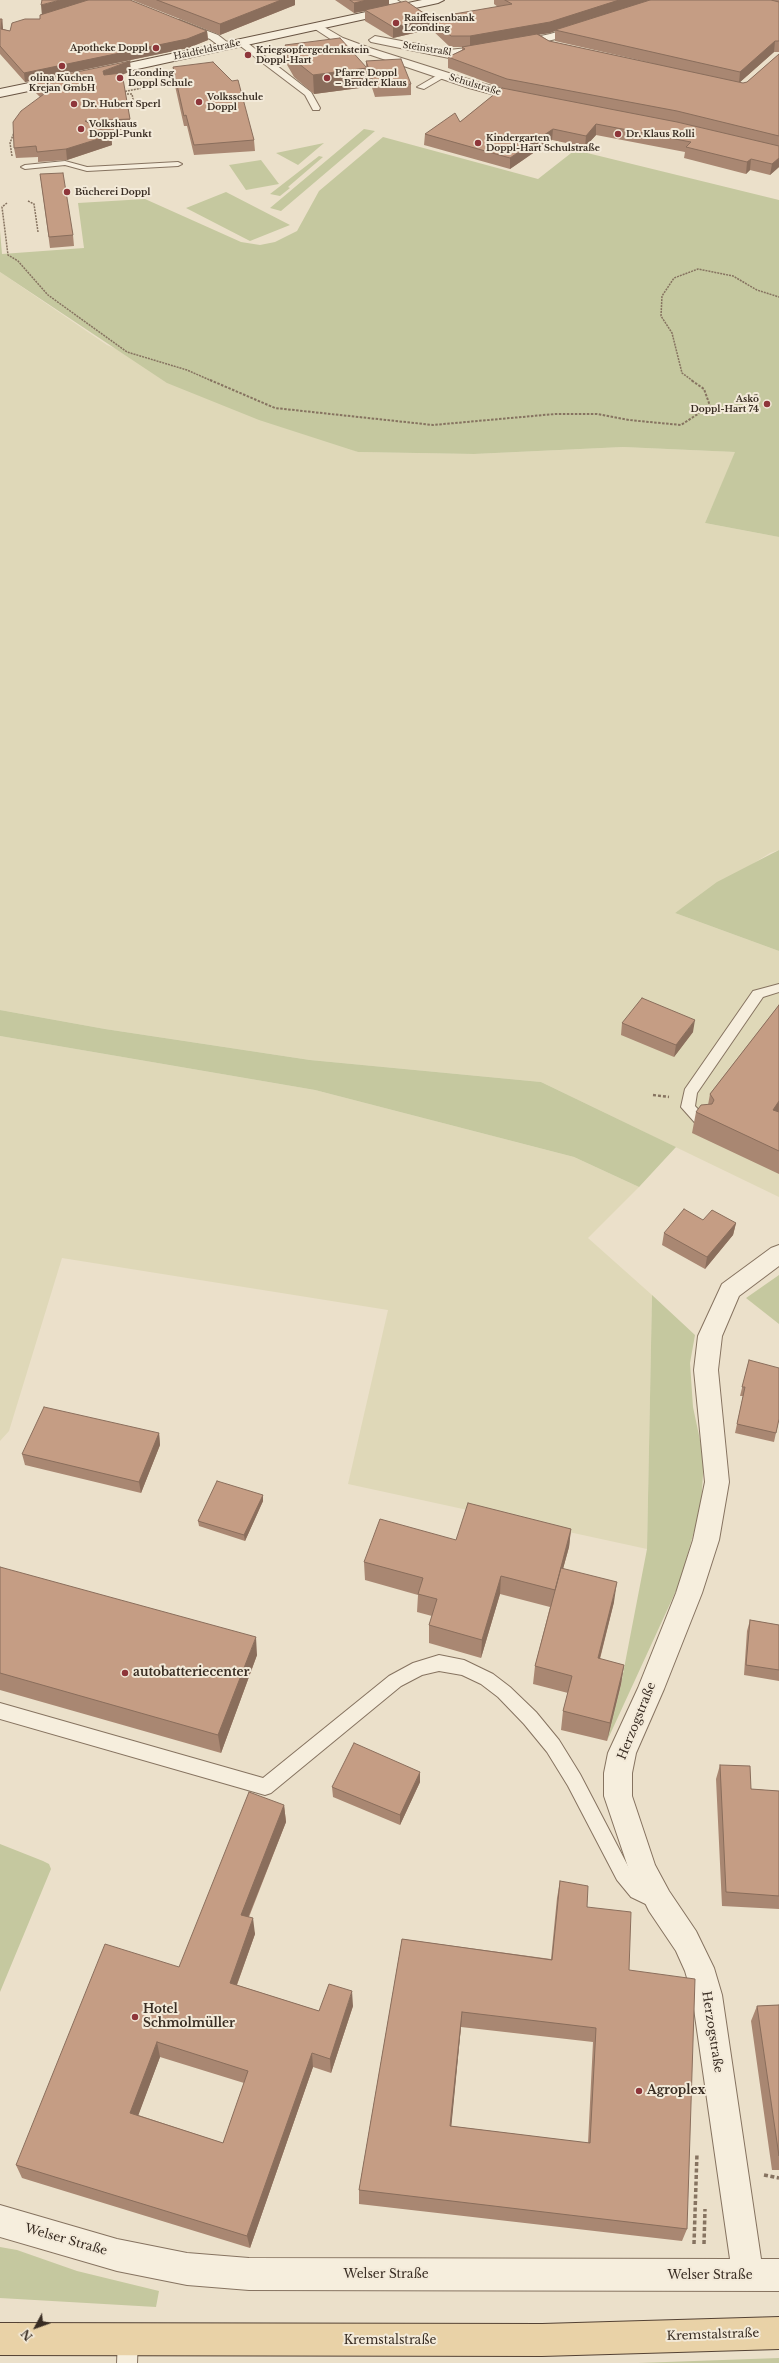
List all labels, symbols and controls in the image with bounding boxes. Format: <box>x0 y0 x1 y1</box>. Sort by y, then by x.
place label: Raiffeisenbank Leonding <box>404 13 475 34</box>
marker: Raiffeisenbank Leonding <box>391 18 401 28</box>
street label: Haidfeldstraße <box>172 38 242 62</box>
street label: Steinstraßl <box>402 40 452 58</box>
place label: Apotheke Doppl <box>70 43 148 53</box>
marker: Apotheke Doppl <box>151 43 161 53</box>
place label: Kriegsopfergedenkstein Doppl-Hart <box>256 45 369 66</box>
marker: Kriegsopfergedenkstein Doppl-Hart <box>243 50 253 60</box>
marker: olina Küchen Krejan GmbH <box>57 61 67 71</box>
place label: Leonding Doppl Schule <box>128 68 193 89</box>
place label: Pfarre Doppl – Bruder Klaus <box>335 68 407 89</box>
street label: Schulstraße <box>448 72 502 98</box>
place label: olina Küchen Krejan GmbH <box>29 73 95 94</box>
marker: Leonding Doppl Schule <box>115 73 125 83</box>
marker: Pfarre Doppl – Bruder Klaus <box>322 73 332 83</box>
place label: Volksschule Doppl <box>207 92 263 113</box>
marker: Volksschule Doppl <box>194 97 204 107</box>
marker: Dr. Hubert Sperl <box>69 99 79 109</box>
place label: Dr. Hubert Sperl <box>82 99 161 109</box>
place label: Volkshaus Doppl-Punkt <box>89 119 152 140</box>
marker: Volkshaus Doppl-Punkt <box>76 124 86 134</box>
marker: Dr. Klaus Rolli <box>613 129 623 139</box>
place label: Dr. Klaus Rolli <box>626 129 695 139</box>
place label: Kindergarten Doppl-Hart Schulstraße <box>486 133 600 154</box>
marker: Kindergarten Doppl-Hart Schulstraße <box>473 138 483 148</box>
marker: Bücherei Doppl <box>62 187 72 197</box>
place label: Bücherei Doppl <box>75 187 151 197</box>
place label: Askö Doppl-Hart 74 <box>691 394 759 415</box>
marker: Askö Doppl-Hart 74 <box>762 399 772 409</box>
place label: autobatteriecenter <box>133 1666 249 1680</box>
marker: autobatteriecenter <box>120 1668 130 1678</box>
street label: Herzogstraße <box>615 1680 659 1762</box>
street label: Herzogstraße <box>698 1990 726 2074</box>
place label: Hotel Schmolmüller <box>143 2003 235 2031</box>
marker: Hotel Schmolmüller <box>130 2012 140 2022</box>
place label: Agroplex <box>647 2084 705 2098</box>
marker: Agroplex <box>634 2086 644 2096</box>
street label: Welser Straße <box>23 2221 109 2259</box>
street label: Welser Straße <box>343 2268 429 2282</box>
street label: Welser Straße <box>667 2269 753 2283</box>
north arrow <box>16 2307 56 2347</box>
text: N <box>18 2326 36 2343</box>
street label: Kremstalstraße <box>666 2326 760 2344</box>
street label: Kremstalstraße <box>344 2334 436 2348</box>

